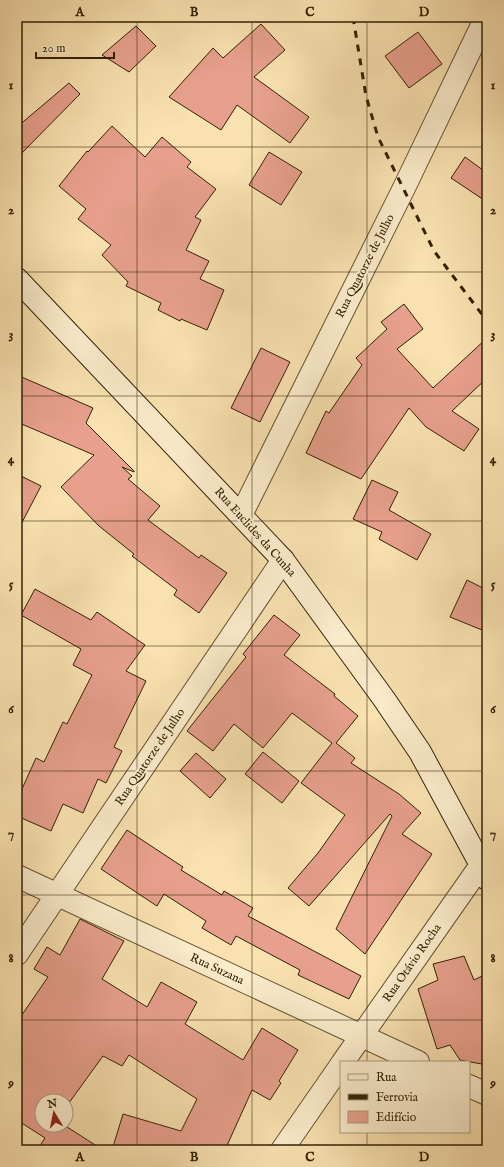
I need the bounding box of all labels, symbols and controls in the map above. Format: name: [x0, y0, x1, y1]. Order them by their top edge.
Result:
text: A: [75, 4, 86, 21]
text: B: [190, 4, 199, 21]
text: C: [305, 4, 315, 21]
text: D: [419, 4, 430, 21]
scale bar: [36, 34, 114, 60]
text: 20 m: [42, 41, 65, 56]
text: 1: [9, 77, 14, 94]
text: 1: [491, 77, 496, 94]
text: 2: [8, 202, 14, 219]
text: 2: [490, 202, 496, 219]
street label: Rua Quatorze de Julho: [332, 211, 399, 321]
text: 3: [9, 326, 14, 343]
text: 3: [491, 326, 496, 343]
text: 4: [8, 451, 15, 468]
text: 4: [490, 451, 497, 468]
street label: Rua Euclides da Cunha: [211, 484, 300, 580]
text: 5: [9, 576, 14, 593]
text: 5: [491, 576, 496, 593]
text: 6: [8, 701, 14, 718]
text: 6: [490, 701, 496, 718]
street label: Rua Quatorze de Julho: [112, 705, 189, 809]
text: 7: [8, 826, 14, 843]
text: 7: [490, 826, 496, 843]
street label: Rua Otávio Rocha: [379, 920, 445, 1005]
text: 8: [8, 950, 14, 967]
street label: Rua Suzana: [188, 950, 247, 988]
text: 8: [490, 950, 496, 967]
legend: [340, 1061, 470, 1133]
text: Rua: [376, 1070, 397, 1085]
text: 9: [7, 1075, 14, 1092]
text: 9: [489, 1075, 496, 1092]
text: Ferrovia: [376, 1090, 419, 1105]
north arrow: [34, 1093, 74, 1133]
text: N: [46, 1096, 59, 1112]
text: Edifício: [376, 1110, 417, 1125]
text: A: [75, 1149, 86, 1166]
text: B: [190, 1149, 199, 1166]
text: C: [305, 1149, 315, 1166]
text: D: [419, 1149, 430, 1166]

